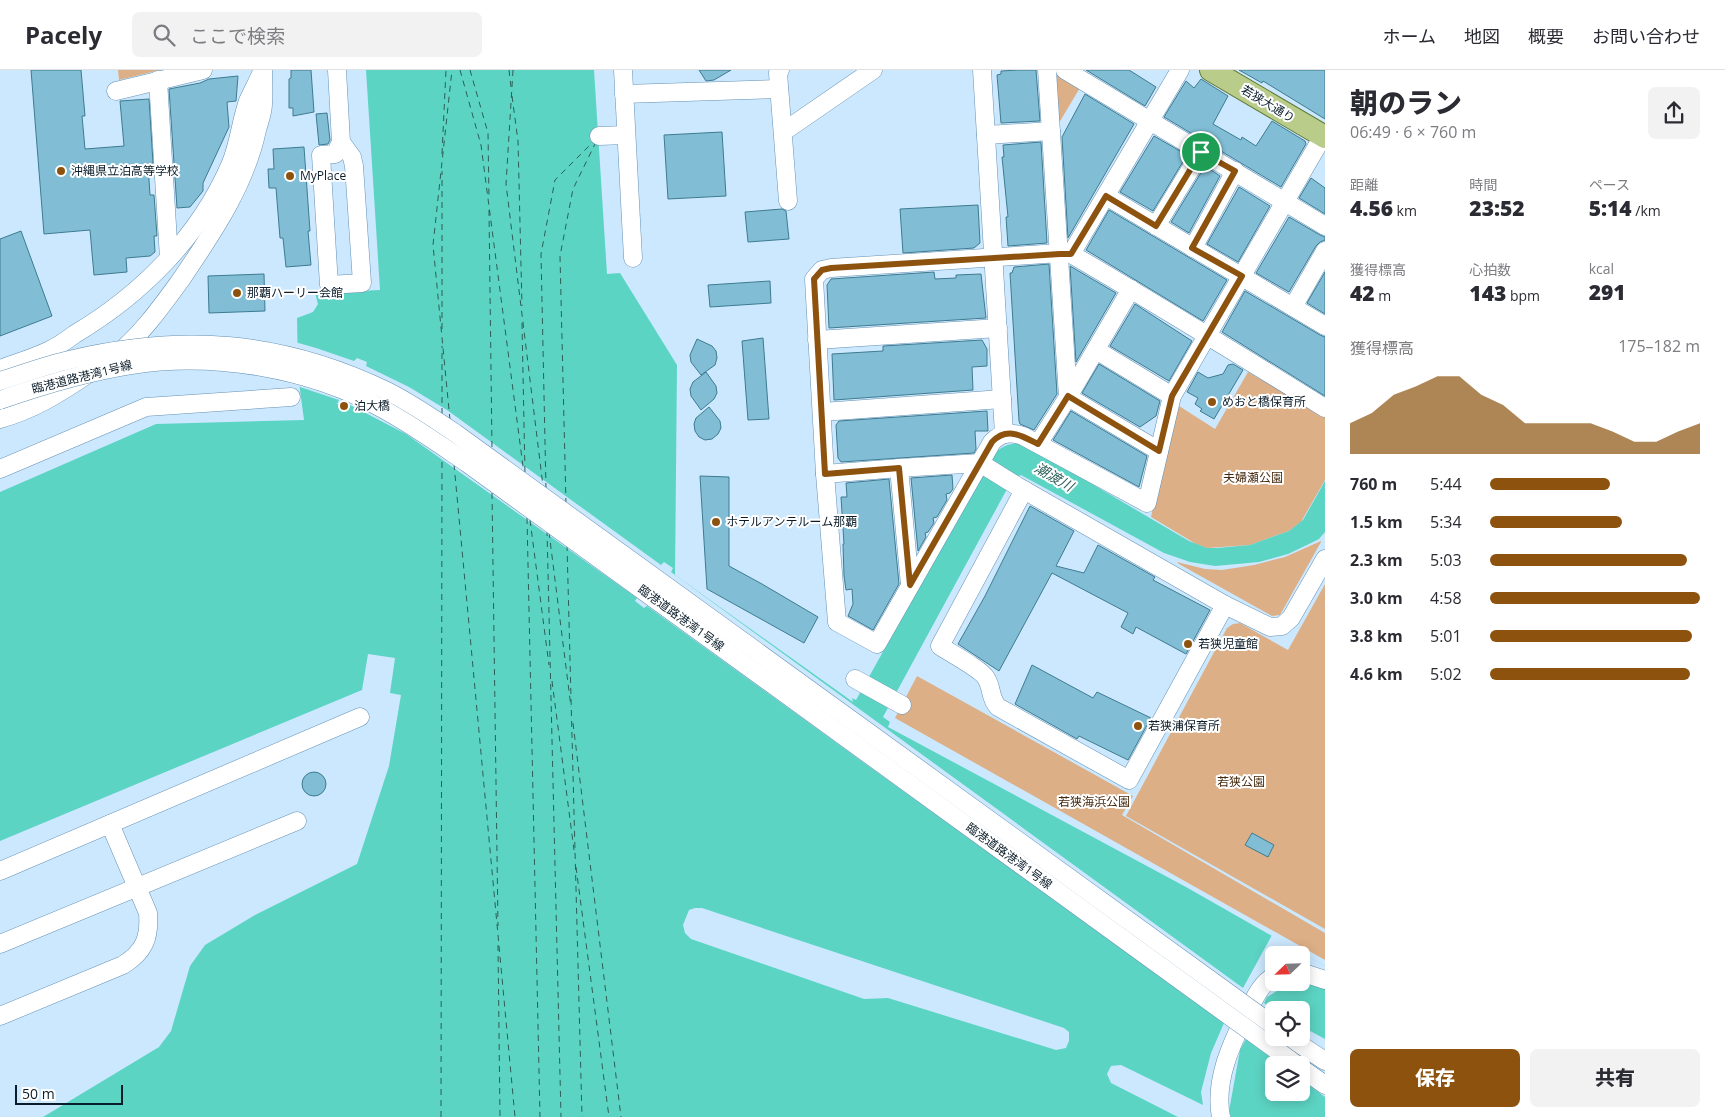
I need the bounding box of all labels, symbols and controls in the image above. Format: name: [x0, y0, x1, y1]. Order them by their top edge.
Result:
search box: [132, 12, 482, 57]
text: Pacely: [25, 18, 102, 51]
icon: search: [150, 21, 178, 49]
text: ここで検索: [190, 23, 285, 49]
text: ホーム: [1383, 24, 1436, 48]
text: 地図: [1464, 24, 1500, 48]
text: 概要: [1528, 24, 1564, 48]
text: お問い合わせ: [1592, 24, 1700, 48]
street label: 若狭大通り: [1238, 81, 1298, 126]
text: 朝のラン: [1350, 83, 1462, 121]
button: share: [1648, 87, 1700, 139]
text: 06:49 · 6 × 760 m: [1350, 121, 1476, 143]
pin: [1180, 131, 1222, 173]
icon: arrive: [1187, 138, 1215, 166]
place label: 沖縄県立泊高等学校: [71, 162, 179, 179]
marker: 沖縄県立泊高等学校: [55, 165, 67, 177]
place label: MyPlace: [300, 167, 346, 184]
marker: MyPlace: [284, 170, 296, 182]
text: 距離: [1350, 175, 1378, 194]
text: 時間: [1469, 175, 1497, 194]
text: ペース: [1589, 175, 1630, 194]
text: 4.56: [1350, 194, 1393, 222]
text: 23:52: [1469, 194, 1525, 222]
text: 5:14: [1589, 194, 1632, 222]
text: km: [1393, 201, 1417, 220]
text: /km: [1632, 201, 1661, 220]
text: kcal: [1589, 259, 1614, 278]
text: 獲得標高: [1350, 260, 1406, 279]
text: 心拍数: [1469, 260, 1511, 279]
text: 291: [1589, 278, 1626, 306]
text: 42: [1350, 279, 1375, 307]
text: 143: [1469, 279, 1506, 307]
place label: 那覇ハーリー会館: [247, 284, 343, 301]
text: m: [1375, 286, 1391, 305]
text: bpm: [1506, 286, 1540, 305]
marker: 那覇ハーリー会館: [231, 287, 243, 299]
text: 175–182 m: [1618, 335, 1700, 357]
text: 獲得標高: [1350, 337, 1414, 359]
street label: 臨港道路港湾1号線: [30, 356, 134, 397]
place label: めおと橋保育所: [1222, 393, 1306, 410]
marker: めおと橋保育所: [1206, 396, 1218, 408]
place label: 泊大橋: [354, 397, 390, 414]
marker: 泊大橋: [338, 400, 350, 412]
water label: 潮渡川: [1031, 458, 1079, 496]
park label: 夫婦瀬公園: [1223, 469, 1283, 486]
text: 760 m: [1350, 473, 1397, 495]
text: 5:44: [1430, 473, 1462, 495]
text: 1.5 km: [1350, 511, 1403, 533]
text: 5:34: [1430, 511, 1462, 533]
place label: ホテルアンテルーム那覇: [726, 513, 857, 530]
marker: ホテルアンテルーム那覇: [710, 516, 722, 528]
text: 2.3 km: [1350, 549, 1403, 571]
text: 5:03: [1430, 549, 1462, 571]
street label: 臨港道路港湾1号線: [635, 580, 728, 655]
text: 3.0 km: [1350, 587, 1403, 609]
text: 4:58: [1430, 587, 1462, 609]
text: 3.8 km: [1350, 625, 1403, 647]
text: 5:01: [1430, 625, 1462, 647]
place label: 若狭児童館: [1198, 635, 1258, 652]
marker: 若狭児童館: [1182, 638, 1194, 650]
text: 4.6 km: [1350, 663, 1403, 685]
text: 5:02: [1430, 663, 1462, 685]
place label: 若狭浦保育所: [1148, 717, 1220, 734]
marker: 若狭浦保育所: [1132, 720, 1144, 732]
park label: 若狭公園: [1217, 773, 1265, 790]
park label: 若狭海浜公園: [1058, 793, 1130, 810]
street label: 臨港道路港湾1号線: [963, 818, 1056, 893]
north arrow: [1265, 946, 1310, 991]
map controls: [1265, 946, 1310, 1101]
button: locate: [1265, 1001, 1310, 1046]
button: 保存: [1350, 1049, 1520, 1107]
button: 共有: [1530, 1049, 1700, 1107]
button: layers: [1265, 1056, 1310, 1101]
scale bar: [15, 1082, 122, 1105]
text: 50 m: [22, 1084, 55, 1103]

